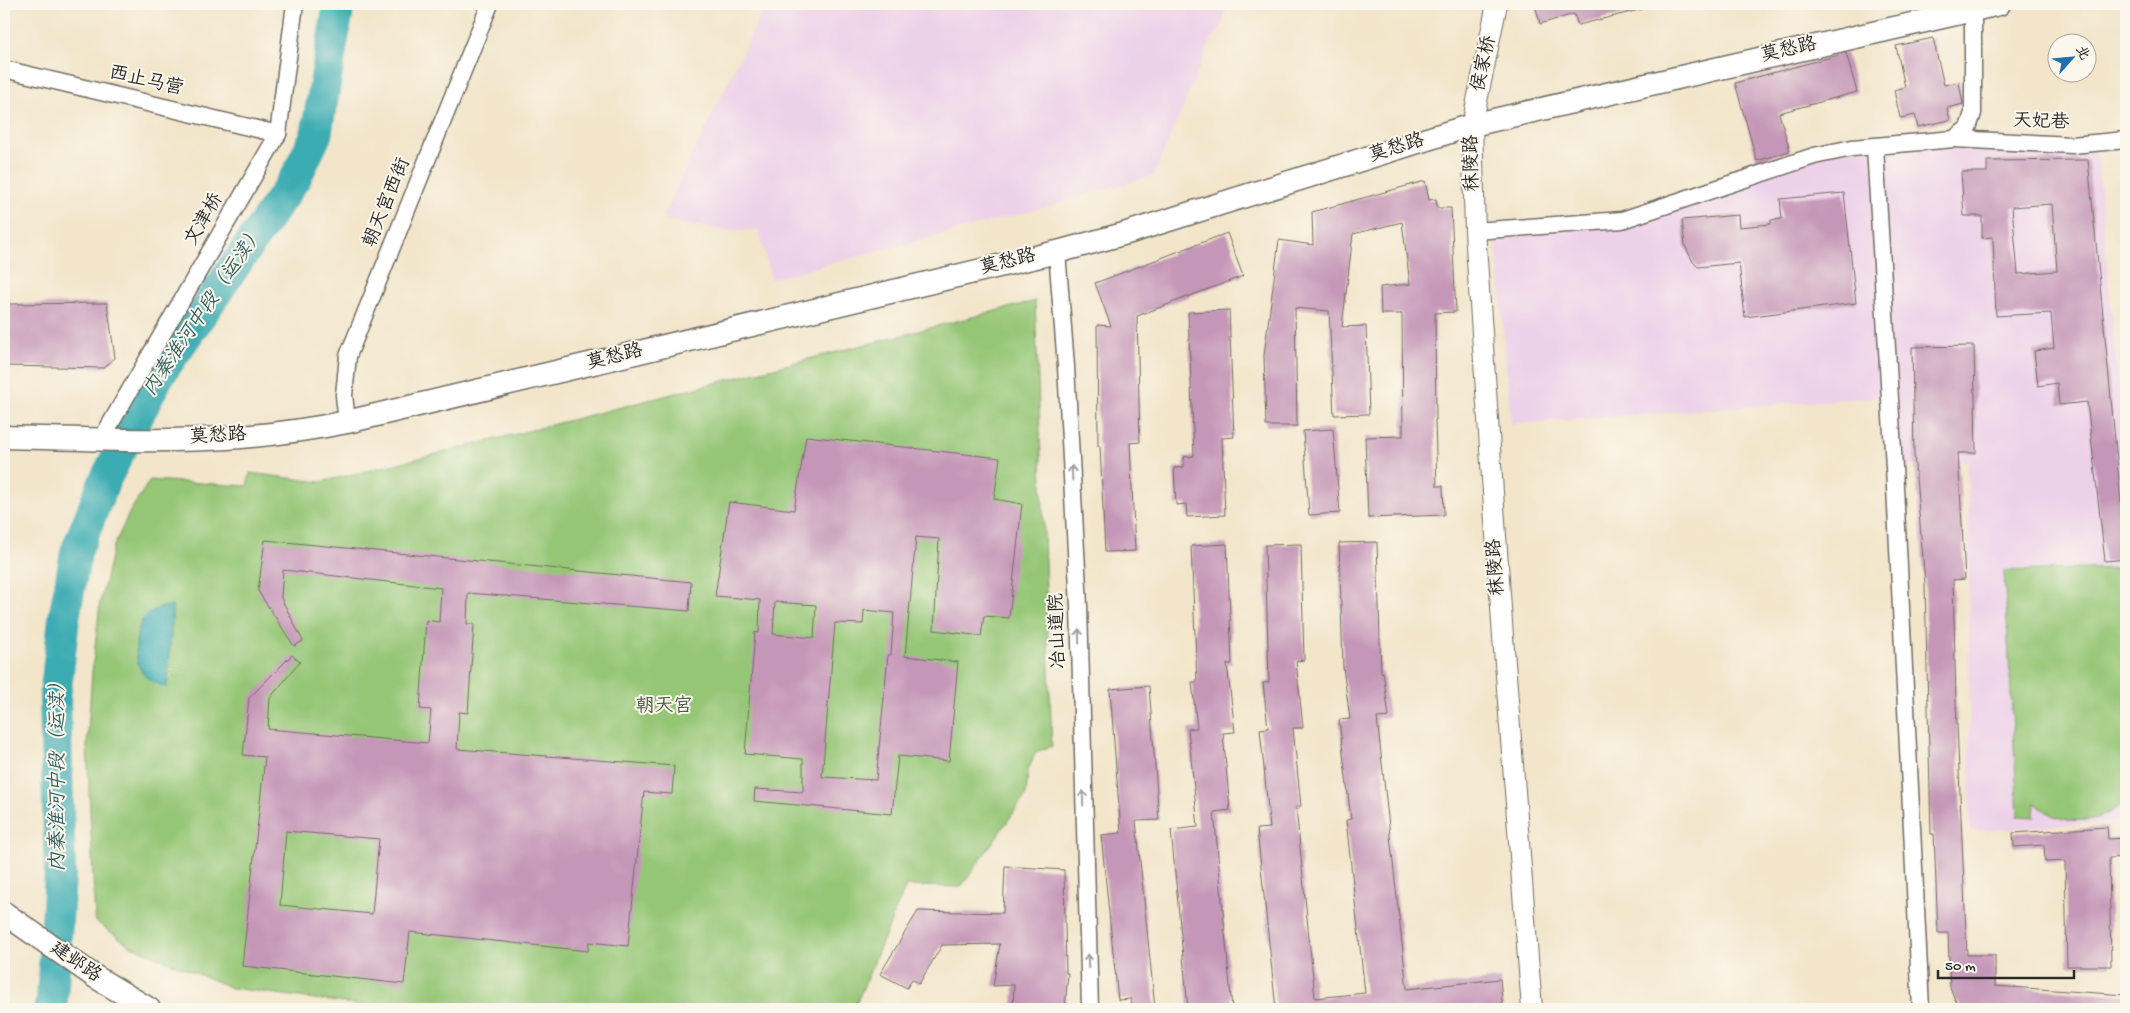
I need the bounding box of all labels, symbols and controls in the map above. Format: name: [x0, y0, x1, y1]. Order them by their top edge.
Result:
street label: 莫愁路: [1758, 32, 1819, 69]
north arrow: [2048, 32, 2098, 82]
street label: 侯家桥: [1467, 34, 1502, 94]
text: 北: [2071, 43, 2092, 63]
street label: 西止马营: [106, 61, 186, 102]
street label: 天妃巷: [2012, 110, 2070, 135]
street label: 莫愁路: [1366, 129, 1428, 168]
street label: 秣陵路: [1460, 134, 1485, 192]
street label: 朝天宫西街: [359, 154, 416, 251]
street label: 文津桥: [180, 189, 229, 250]
water label: 内秦淮河中段（运渎）: [138, 222, 270, 401]
street label: 莫愁路: [977, 244, 1038, 281]
street label: 莫愁路: [584, 339, 645, 376]
street label: 莫愁路: [189, 423, 247, 450]
one-way arrow: [1067, 466, 1077, 482]
street label: 秣陵路: [1483, 538, 1510, 596]
street label: 冶山道院: [1045, 593, 1072, 669]
one-way arrow: [1075, 628, 1084, 644]
water label: 内秦淮河中段（运渎）: [46, 672, 71, 872]
park label: 朝天宫: [635, 695, 693, 719]
one-way arrow: [1078, 790, 1088, 806]
street label: 建邺路: [45, 937, 106, 988]
scale bar: [1938, 948, 2074, 980]
one-way arrow: [1084, 953, 1093, 969]
text: 50 m: [1945, 958, 1976, 976]

